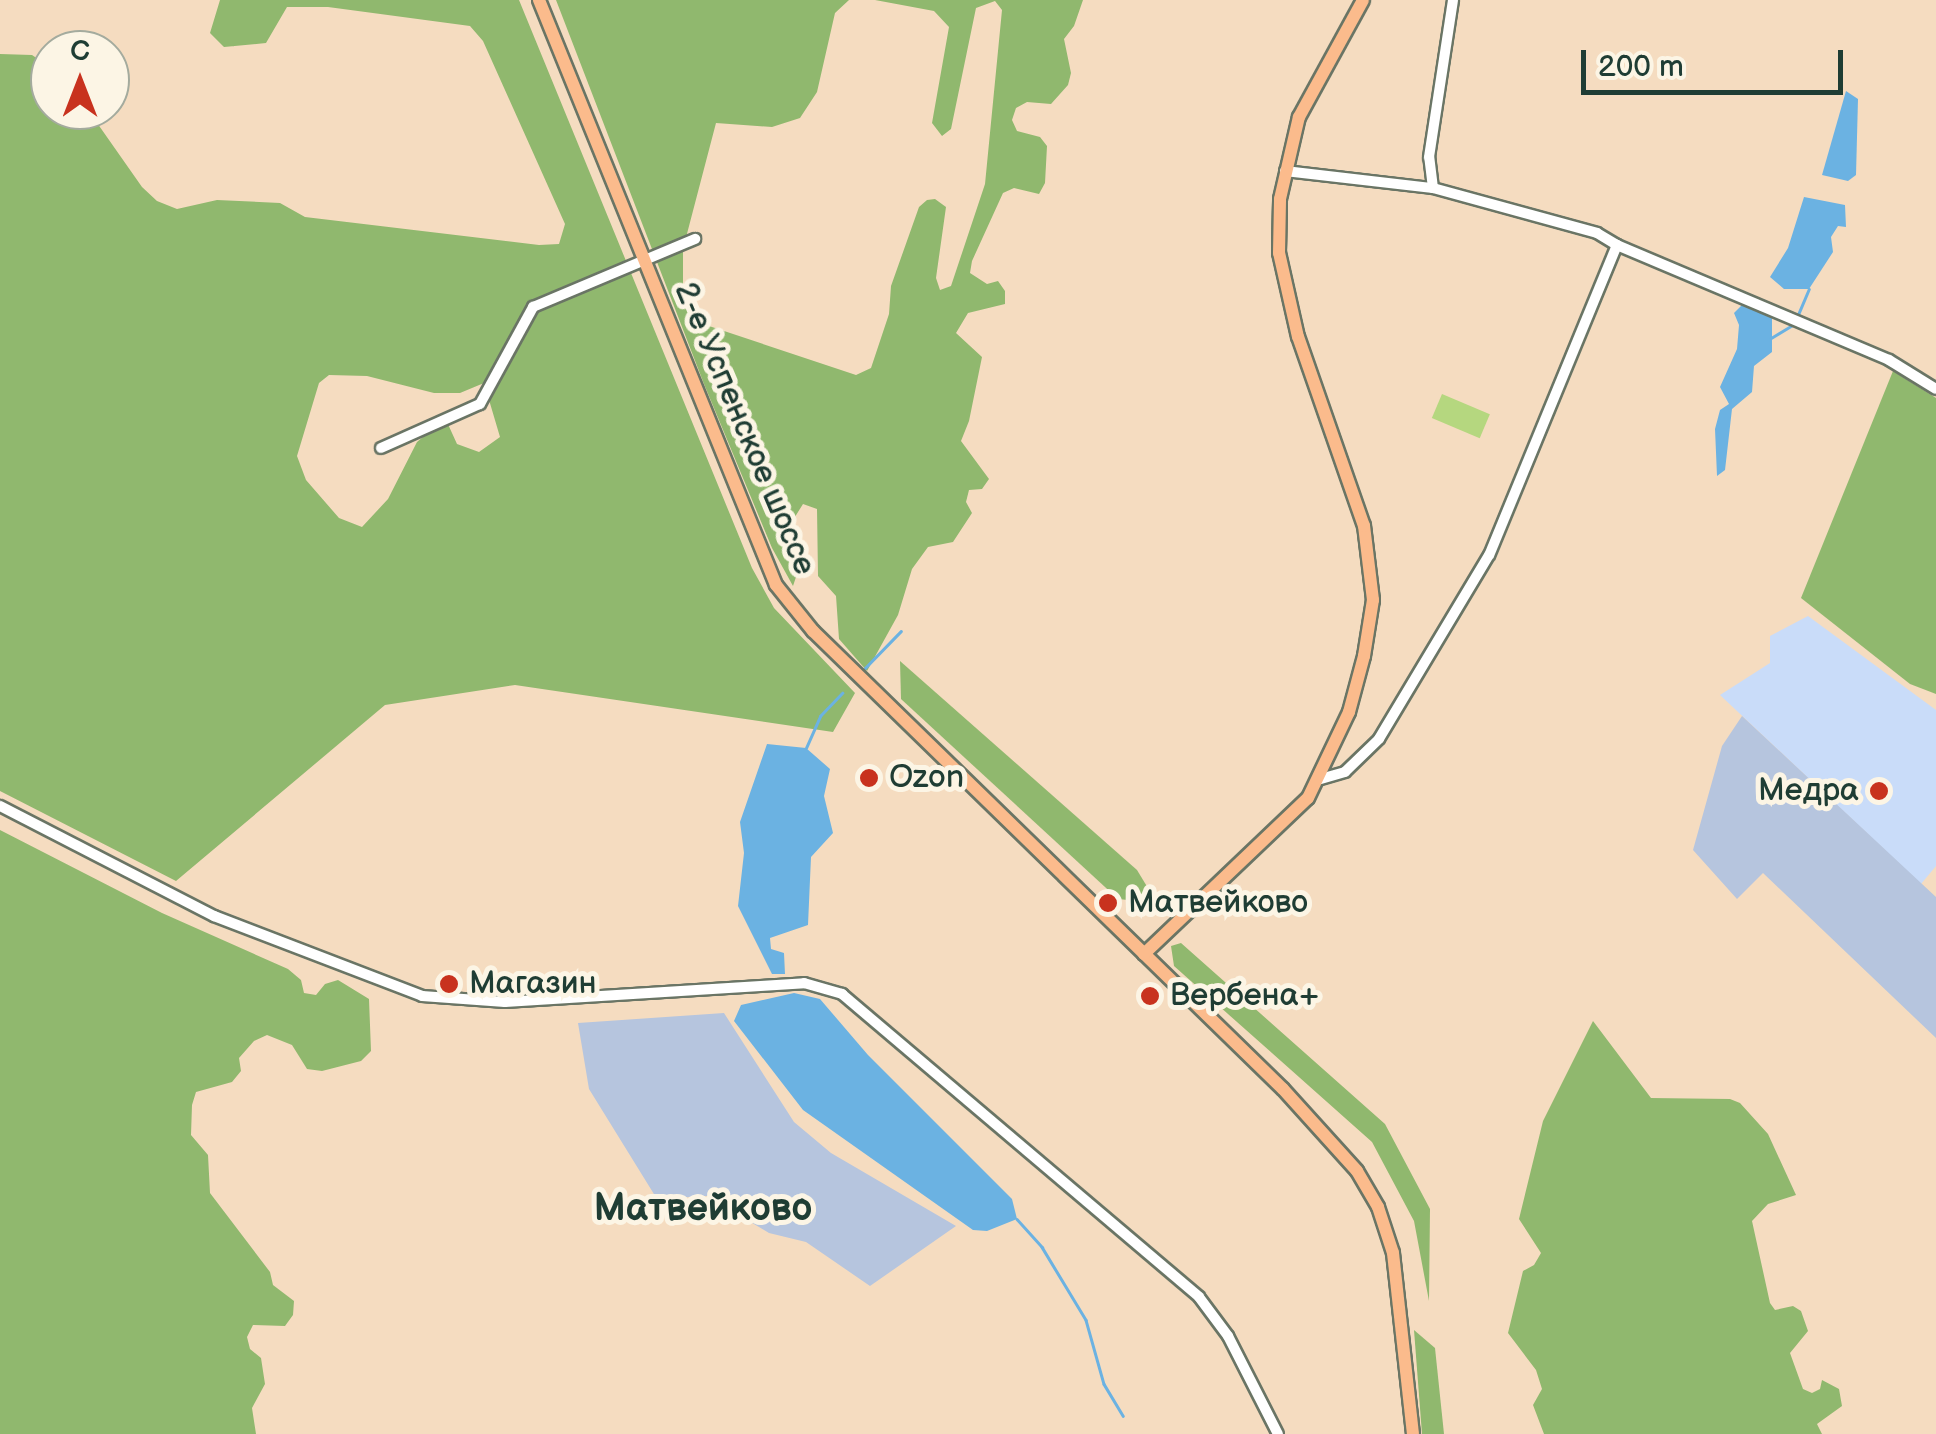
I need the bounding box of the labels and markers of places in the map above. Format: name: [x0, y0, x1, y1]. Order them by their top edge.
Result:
place label: Ozon: [889, 759, 964, 797]
marker: Ozon: [858, 767, 880, 789]
place label: Медра: [1758, 772, 1859, 810]
marker: Медра: [1868, 780, 1890, 802]
place label: Матвейково: [1128, 884, 1308, 922]
marker: Матвейково: [1097, 892, 1119, 914]
place label: Магазин: [469, 965, 597, 1003]
marker: Магазин: [438, 973, 460, 995]
place label: Вербена+: [1170, 977, 1320, 1015]
marker: Вербена+: [1139, 985, 1161, 1007]

